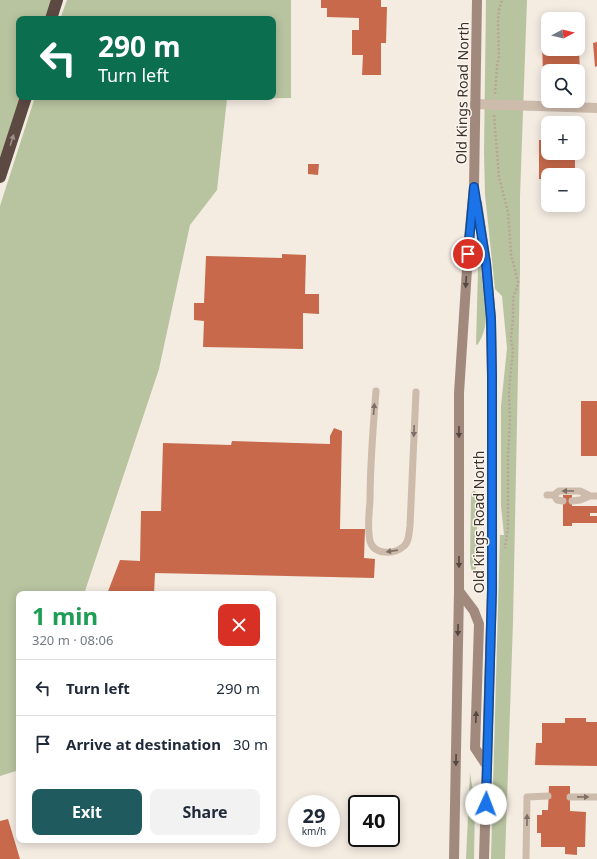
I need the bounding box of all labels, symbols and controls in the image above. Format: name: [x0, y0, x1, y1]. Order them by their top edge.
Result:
north arrow: [541, 12, 585, 56]
map controls: [541, 12, 585, 212]
street label: Old Kings Road North: [451, 22, 473, 164]
text: 290 m: [98, 27, 181, 65]
icon: left: [32, 32, 84, 84]
text: Turn left: [98, 63, 169, 87]
button: search: [541, 64, 585, 108]
button: +: [541, 116, 585, 160]
one-way arrow: [9, 133, 15, 145]
button: −: [541, 168, 585, 212]
pin: [451, 237, 485, 271]
icon: arrive: [457, 243, 479, 265]
one-way arrow: [463, 276, 470, 288]
one-way arrow: [371, 403, 378, 415]
one-way arrow: [411, 425, 417, 438]
one-way arrow: [456, 426, 462, 439]
street label: Old Kings Road North: [469, 451, 488, 593]
one-way arrow: [561, 488, 574, 494]
one-way arrow: [385, 548, 398, 554]
one-way arrow: [456, 556, 462, 569]
text: 1 min: [32, 599, 98, 632]
button: close: [218, 604, 260, 646]
one-way arrow: [455, 624, 461, 637]
text: 320 m · 08:06: [32, 631, 113, 649]
icon: left: [32, 677, 54, 699]
text: Turn left: [66, 678, 130, 698]
text: 290 m: [216, 678, 260, 698]
one-way arrow: [473, 710, 479, 723]
icon: arrive: [32, 733, 54, 755]
text: Arrive at destination: [66, 734, 221, 754]
text: 30 m: [233, 734, 268, 754]
one-way arrow: [453, 754, 459, 767]
position arrow: [465, 783, 507, 825]
button: Exit: [32, 789, 142, 835]
button: Share: [150, 789, 260, 835]
one-way arrow: [577, 794, 590, 800]
speed limit sign: 40: [348, 795, 400, 847]
text: 29: [303, 802, 325, 829]
one-way arrow: [524, 813, 530, 826]
text: km/h: [302, 824, 326, 838]

